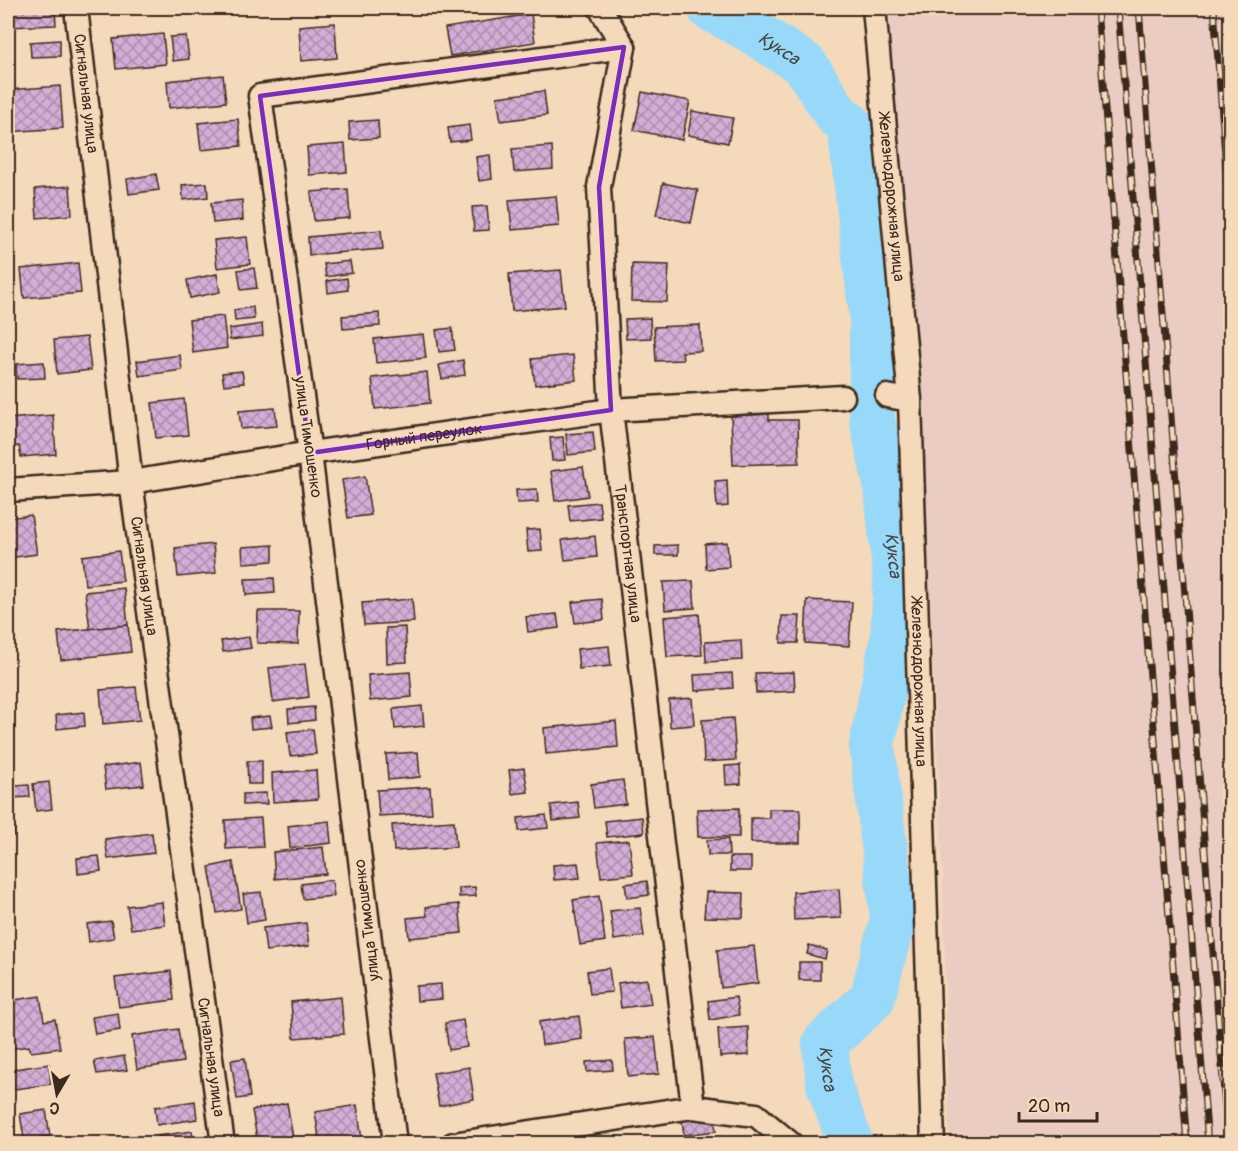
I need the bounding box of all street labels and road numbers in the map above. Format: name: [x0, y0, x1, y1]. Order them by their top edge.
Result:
street label: Сигнальная улица: [69, 33, 103, 154]
street label: Железнодорожная улица: [873, 109, 909, 282]
street label: улица Тимошенко: [289, 374, 326, 499]
street label: Горный переулок: [365, 419, 484, 455]
street label: Транспортная улица: [610, 484, 646, 624]
street label: Сигнальная улица: [126, 515, 162, 637]
street label: Железнодорожная улица: [906, 594, 931, 767]
street label: улица Тимошенко: [350, 858, 385, 983]
street label: Сигнальная улица: [193, 996, 229, 1118]

